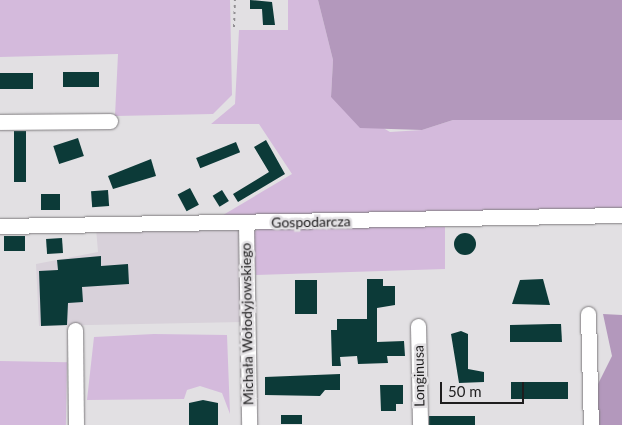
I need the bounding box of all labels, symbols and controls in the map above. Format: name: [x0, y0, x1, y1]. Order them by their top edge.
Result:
street label: Gospodarcza: [271, 213, 351, 231]
street label: Michała Wołodyjowskiego: [237, 243, 257, 405]
street label: Longinusa: [410, 345, 428, 407]
scale bar: [442, 372, 526, 404]
text: 50 m: [448, 382, 482, 400]

